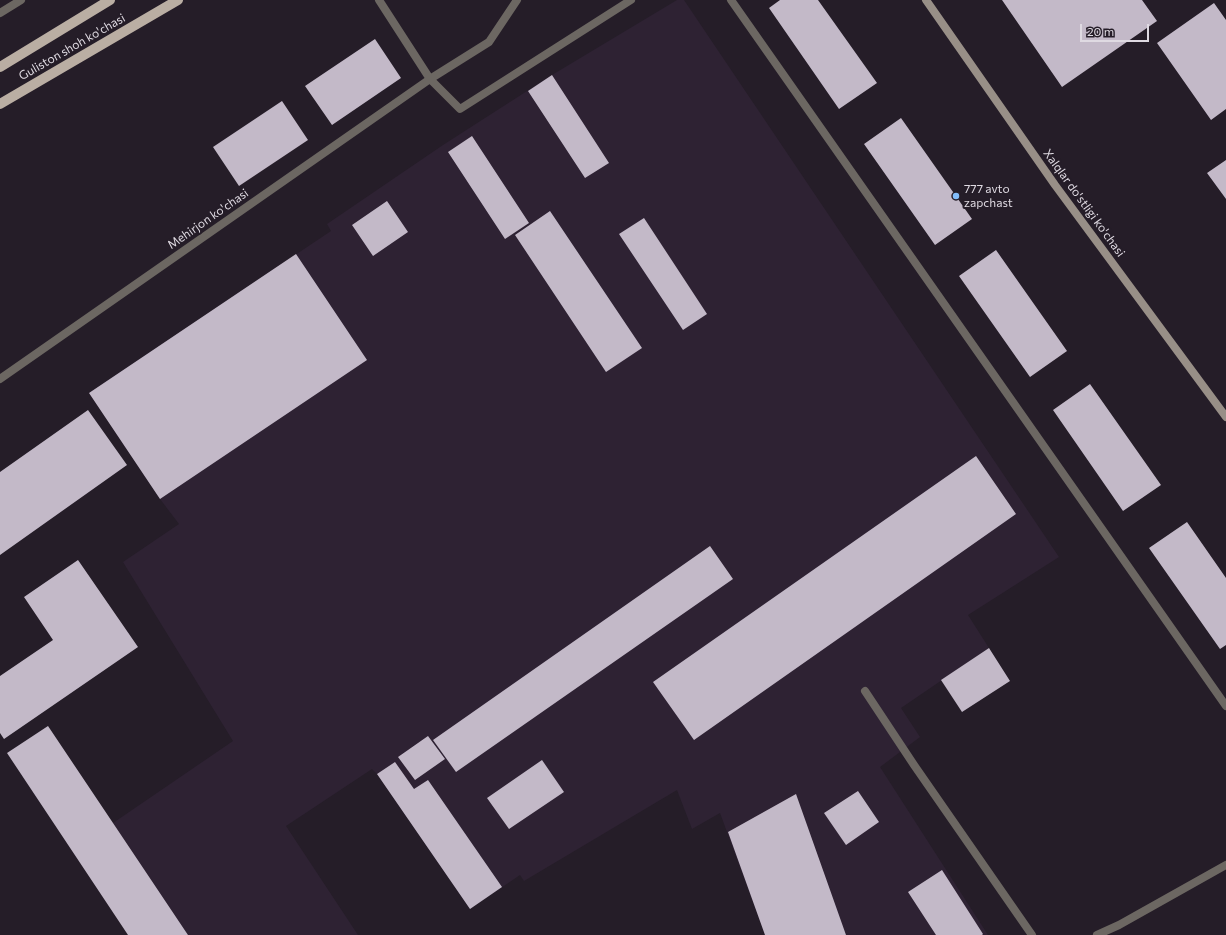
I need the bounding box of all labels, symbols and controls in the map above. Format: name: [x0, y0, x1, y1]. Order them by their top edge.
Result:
street label: Guliston shoh ko'chasi: [16, 11, 128, 83]
scale bar: [1082, 16, 1151, 42]
text: 20 m: [1087, 24, 1114, 38]
street label: Xalqlar do'stligi ko'chasi: [1040, 146, 1128, 260]
place label: 777 avto zapchast: [964, 182, 1013, 210]
street label: Mehirjon ko'chasi: [165, 186, 251, 252]
marker: 777 avto zapchast: [951, 191, 961, 201]

